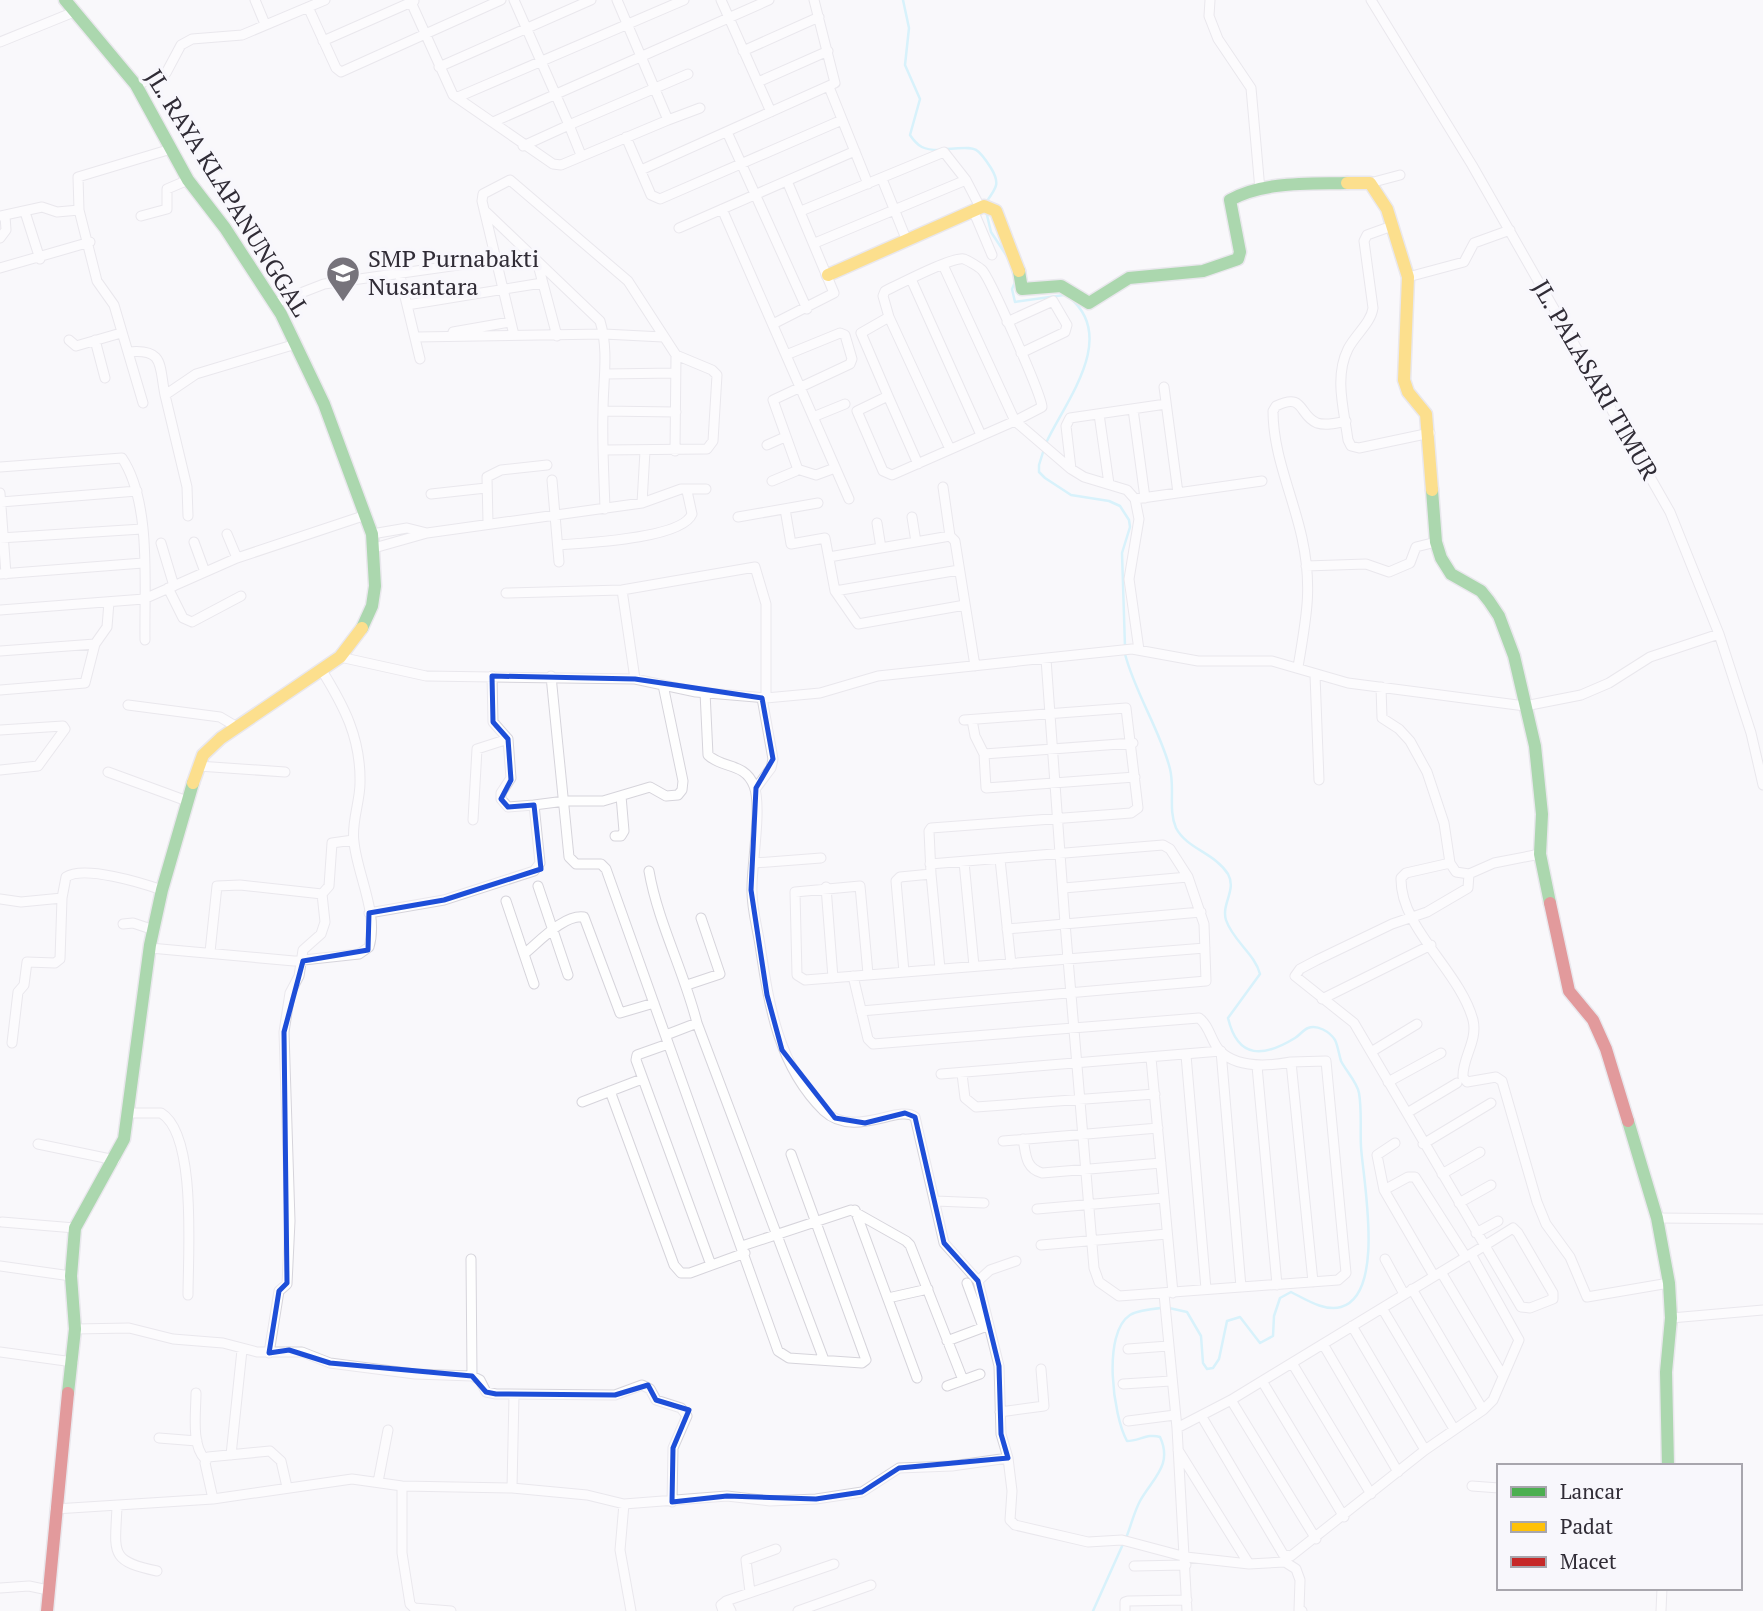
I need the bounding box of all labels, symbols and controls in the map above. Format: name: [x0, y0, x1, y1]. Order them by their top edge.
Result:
street label: JL. RAYA KLAPANUNGGAL: [139, 63, 317, 322]
place label: SMP Purnabakti Nusantara: [368, 242, 539, 302]
school or university icon: SMP Purnabakti Nusantara: [324, 254, 362, 303]
street label: JL. PALASARI TIMUR: [1526, 274, 1667, 486]
legend: [1497, 1464, 1742, 1590]
text: Lancar: [1560, 1477, 1623, 1505]
text: Padat: [1560, 1512, 1613, 1540]
text: Macet: [1560, 1547, 1617, 1575]

